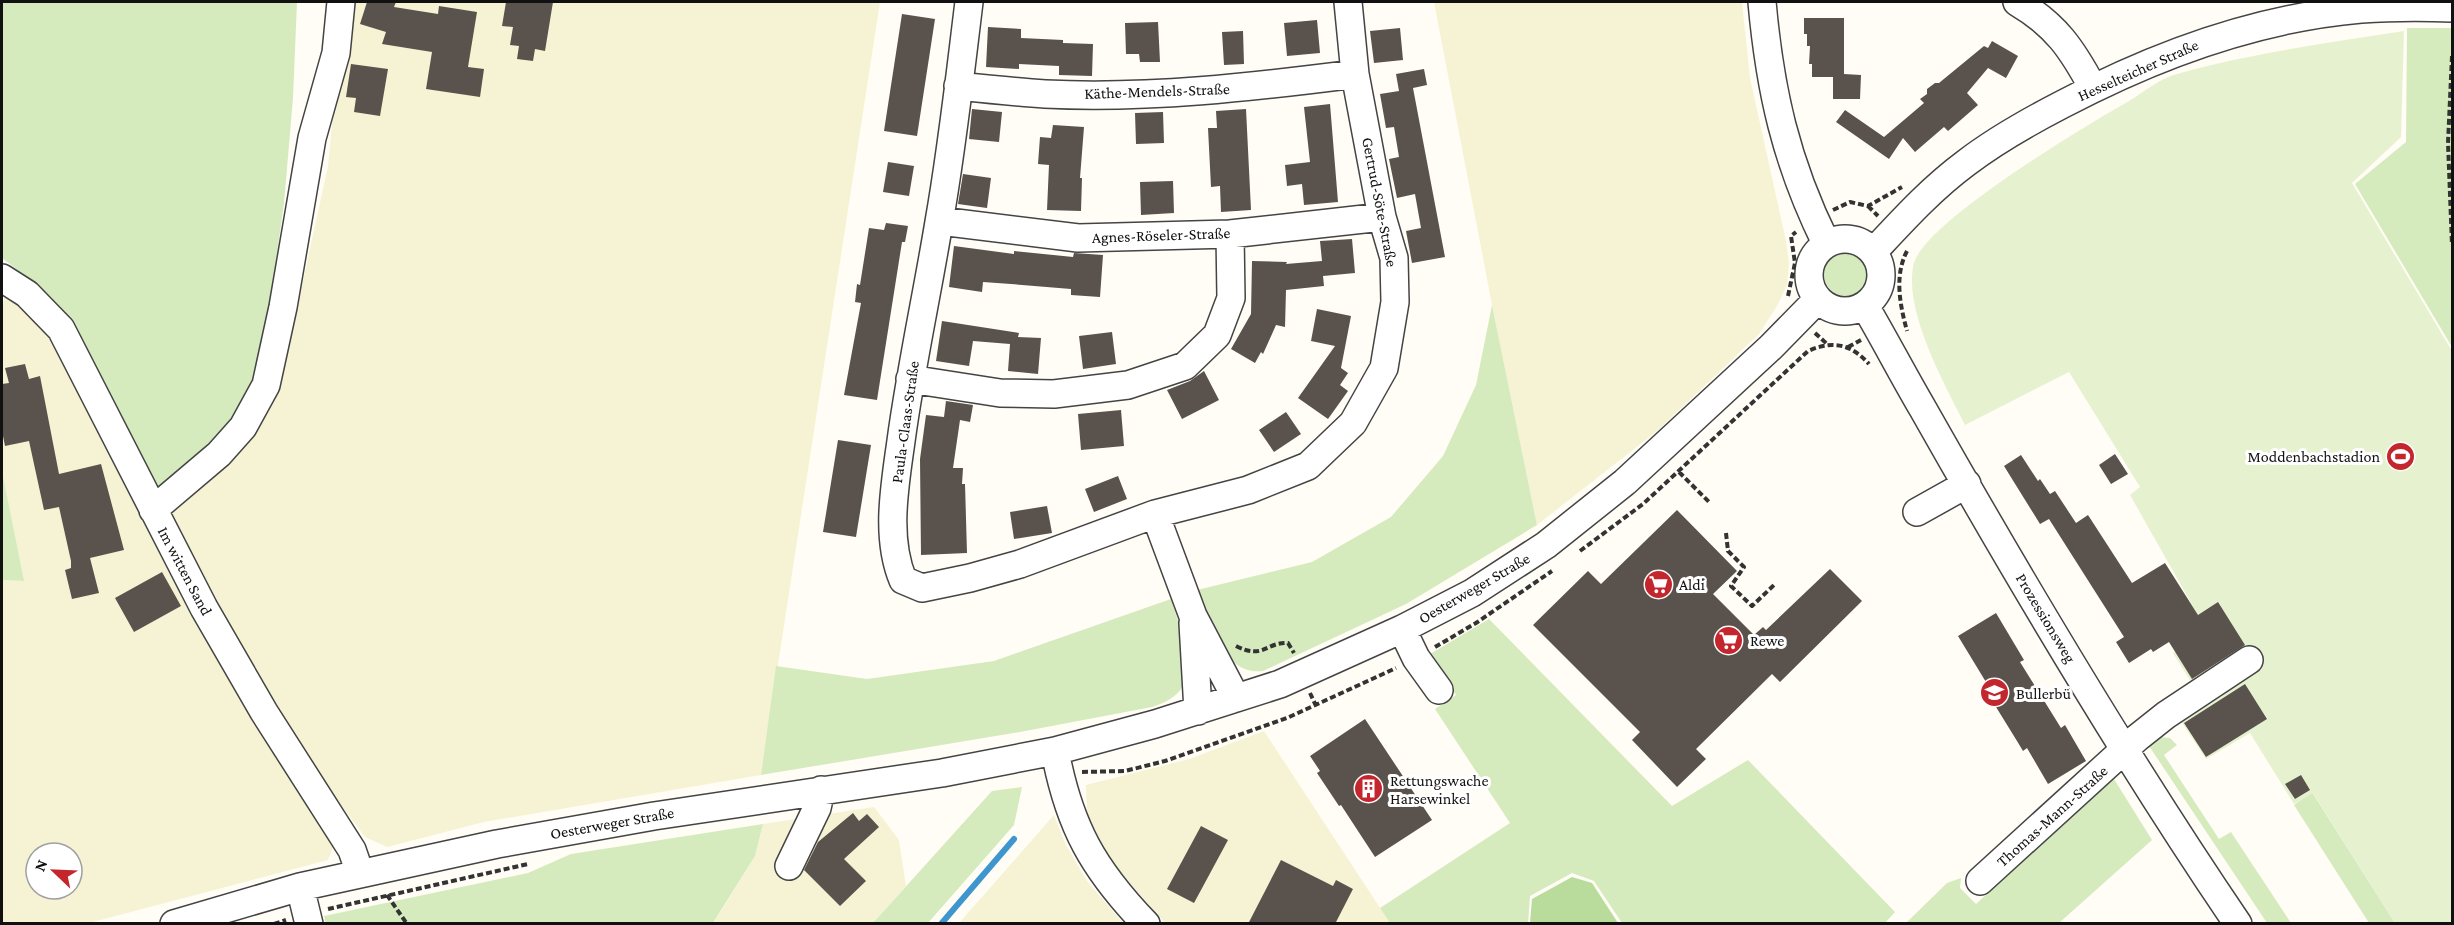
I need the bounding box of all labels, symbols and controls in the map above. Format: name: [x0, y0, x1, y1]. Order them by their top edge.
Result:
street label: Hesselteicher Straße: [2075, 36, 2201, 104]
street label: Käthe-Mendels-Straße: [1084, 80, 1230, 102]
street label: Gertrud-Söte-Straße: [1359, 136, 1401, 268]
street label: Agnes-Röseler-Straße: [1091, 224, 1231, 247]
street label: Paula-Claas-Straße: [888, 360, 922, 484]
sports icon: Moddenbachstadion: [2385, 440, 2417, 472]
place label: Moddenbachstadion: [2247, 448, 2380, 465]
street label: Im witten Sand: [155, 524, 216, 619]
street label: Oesterweger Straße: [1415, 549, 1533, 628]
supermarket icon: Aldi: [1642, 568, 1674, 600]
street label: Prozessionsweg: [2012, 570, 2079, 666]
place label: Aldi: [1679, 576, 1705, 593]
supermarket icon: Rewe: [1713, 624, 1745, 656]
place label: Rewe: [1750, 632, 1784, 649]
school or university icon: Bullerbü: [1979, 677, 2011, 709]
place label: Bullerbü: [2016, 685, 2072, 702]
street label: Thomas-Mann-Straße: [1993, 762, 2111, 870]
place label: Rettungswache Harsewinkel: [1390, 772, 1488, 807]
building icon: Rettungswache Harsewinkel: [1353, 773, 1385, 805]
street label: Oesterweger Straße: [549, 804, 675, 843]
north arrow: [24, 841, 84, 901]
text: N: [31, 857, 51, 874]

